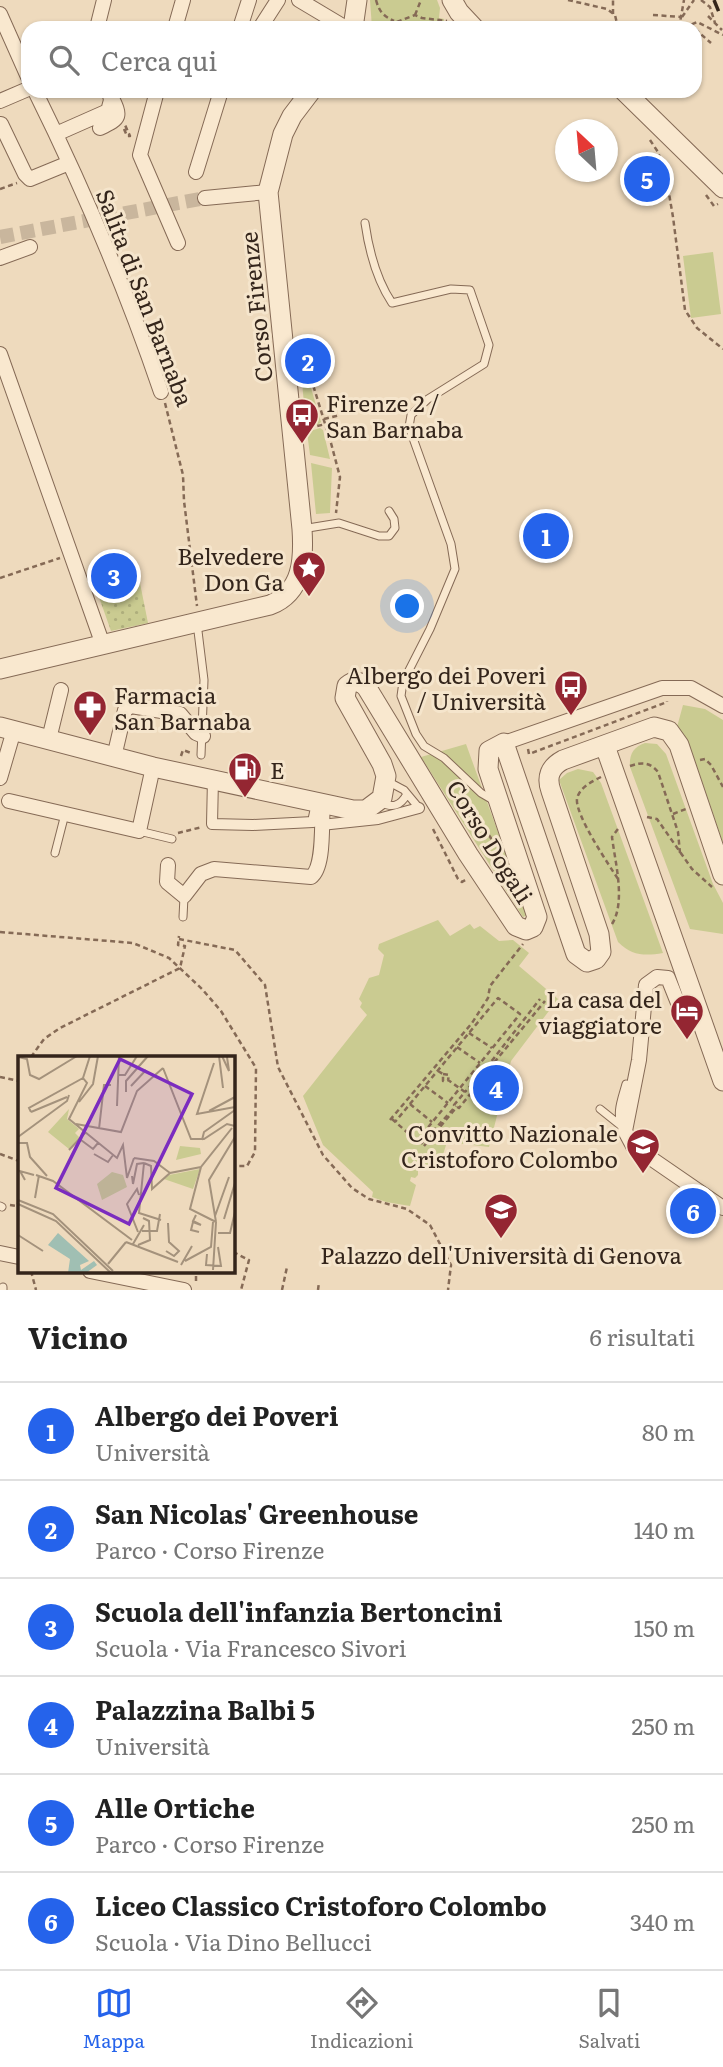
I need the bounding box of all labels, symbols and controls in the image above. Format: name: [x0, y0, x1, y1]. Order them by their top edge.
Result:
search box: [21, 21, 702, 98]
text: Cerca qui: [101, 40, 217, 79]
icon: search: [45, 41, 83, 79]
north arrow: [555, 119, 618, 182]
pin: 5: [624, 153, 670, 205]
street label: Salita di San Barnaba: [89, 184, 203, 411]
street label: Corso Firenze: [230, 230, 280, 384]
pin: 2: [285, 335, 331, 387]
place label: Firenze 2 / San Barnaba: [326, 385, 464, 445]
bus stop icon: Firenze 2 / San Barnaba: [283, 396, 321, 445]
pin: 1: [523, 510, 569, 562]
place label: Belvedere Don Ga: [177, 538, 285, 598]
place icon: Belvedere Don Ga: [290, 549, 328, 598]
pin: 3: [91, 550, 137, 602]
your location: [390, 589, 424, 623]
place label: Albergo dei Poveri / Università: [346, 657, 547, 717]
bus stop icon: Albergo dei Poveri / Università: [552, 668, 590, 717]
place label: Farmacia San Barnaba: [114, 677, 252, 737]
pharmacy icon: Farmacia San Barnaba: [71, 688, 109, 737]
fuel station icon: E: [226, 750, 264, 799]
place label: E: [270, 752, 285, 786]
street label: Corso Dogali: [439, 773, 543, 910]
place label: La casa del viaggiatore: [538, 981, 662, 1041]
hotel icon: La casa del viaggiatore: [668, 992, 706, 1041]
inset map: [18, 1056, 234, 1272]
pin: 4: [473, 1062, 519, 1114]
place label: Convitto Nazionale Cristoforo Colombo: [401, 1115, 618, 1175]
school or university icon: Convitto Nazionale Cristoforo Colombo: [624, 1126, 662, 1175]
pin: 6: [670, 1185, 716, 1237]
school or university icon: Palazzo dell'Università di Genova: [482, 1191, 520, 1240]
place label: Palazzo dell'Università di Genova: [320, 1237, 682, 1271]
text: Vicino: [28, 1314, 128, 1358]
text: 6 risultati: [589, 1319, 695, 1353]
text: Albergo dei Poveri: [95, 1395, 338, 1434]
text: 1: [46, 1414, 56, 1448]
text: 80 m: [642, 1414, 695, 1448]
text: Università: [95, 1434, 210, 1468]
text: San Nicolas' Greenhouse: [95, 1493, 419, 1532]
text: 2: [45, 1512, 57, 1546]
text: 140 m: [634, 1512, 695, 1546]
text: Parco · Corso Firenze: [95, 1532, 324, 1566]
text: Scuola dell'infanzia Bertoncini: [95, 1591, 503, 1630]
text: 3: [45, 1610, 57, 1644]
text: 150 m: [634, 1610, 695, 1644]
text: Scuola · Via Francesco Sivori: [95, 1630, 406, 1664]
text: Palazzina Balbi 5: [95, 1689, 315, 1728]
text: 4: [44, 1708, 58, 1742]
text: 250 m: [631, 1708, 695, 1742]
text: Università: [95, 1728, 210, 1762]
text: Alle Ortiche: [95, 1787, 255, 1826]
text: 5: [45, 1806, 57, 1840]
text: 250 m: [631, 1806, 695, 1840]
text: Parco · Corso Firenze: [95, 1826, 324, 1860]
text: Liceo Classico Cristoforo Colombo: [95, 1885, 547, 1924]
text: 6: [44, 1904, 58, 1938]
text: 340 m: [630, 1904, 695, 1938]
text: Scuola · Via Dino Bellucci: [95, 1924, 372, 1958]
tab: Mappa: [83, 1984, 145, 2054]
tab: Indicazioni: [310, 1984, 413, 2054]
tab: Salvati: [579, 1984, 640, 2054]

